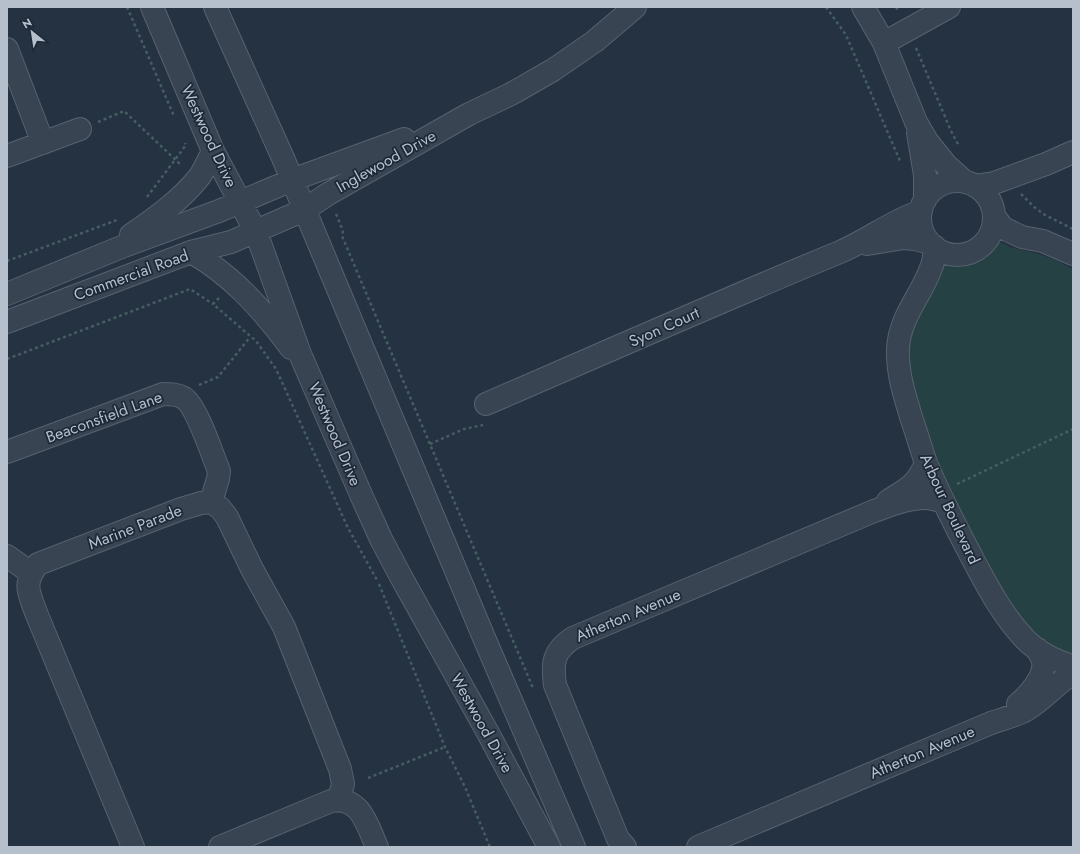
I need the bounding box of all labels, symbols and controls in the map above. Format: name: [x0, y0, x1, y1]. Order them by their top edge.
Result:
north arrow: [12, 12, 52, 52]
text: N: [19, 14, 35, 32]
street label: Westwood Drive: [175, 81, 243, 191]
street label: Inglewood Drive: [332, 124, 440, 198]
street label: Commercial Road: [70, 244, 192, 306]
street label: Syon Court: [625, 301, 703, 353]
street label: Westwood Drive: [303, 379, 367, 489]
street label: Beaconsfield Lane: [43, 385, 165, 449]
street label: Arbour Boulevard: [914, 450, 986, 568]
street label: Marine Parade: [85, 499, 185, 555]
street label: Atherton Avenue: [572, 583, 684, 647]
street label: Westwood Drive: [445, 669, 519, 777]
street label: Atherton Avenue: [866, 720, 978, 784]

